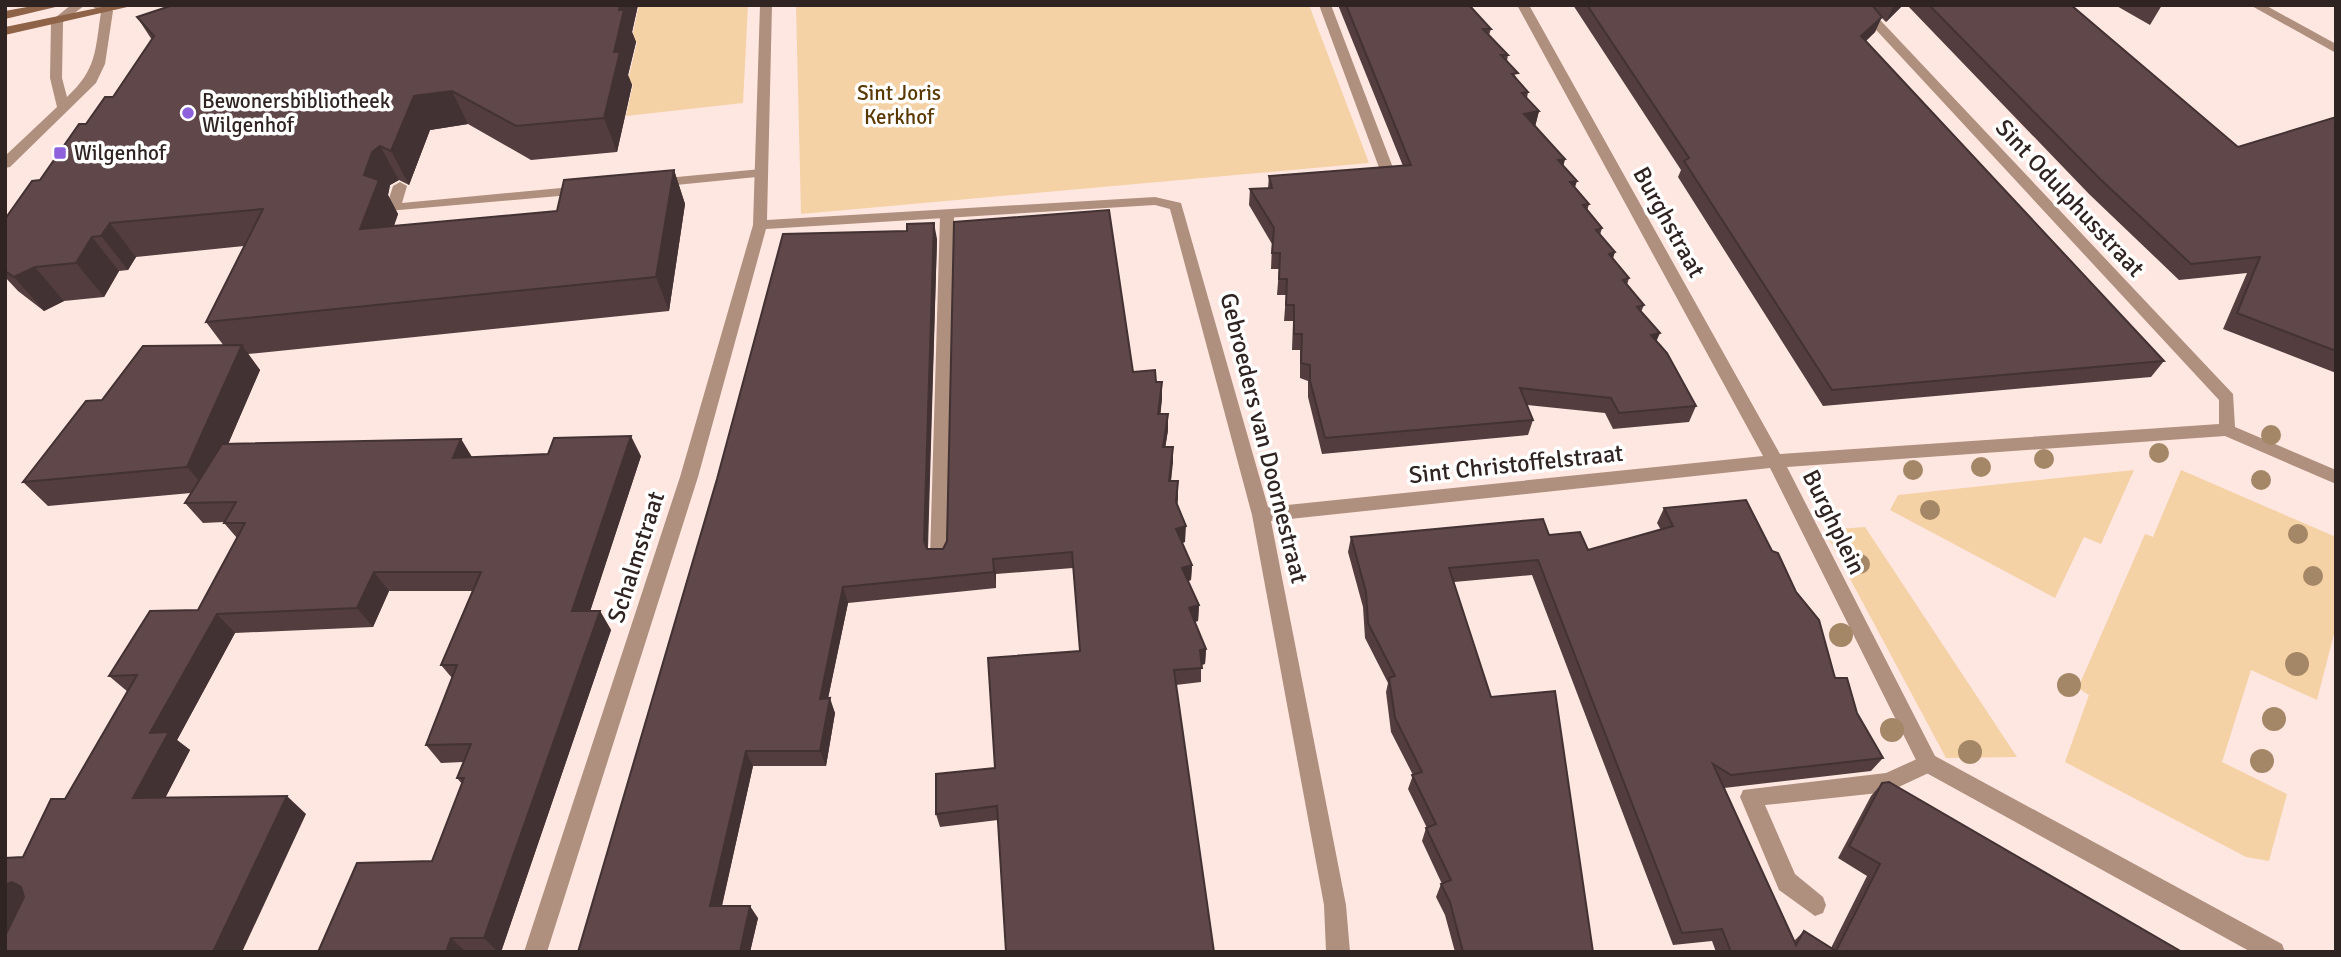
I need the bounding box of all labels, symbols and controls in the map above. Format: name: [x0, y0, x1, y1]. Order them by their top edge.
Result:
park label: Sint Joris Kerkhof: [857, 80, 941, 130]
place label: Bewonersbibliotheek Wilgenhof: [202, 88, 391, 138]
marker: Bewonersbibliotheek Wilgenhof: [180, 105, 196, 121]
street label: Sint Odulphusstraat: [1989, 113, 2151, 283]
place label: Wilgenhof: [74, 140, 167, 166]
marker: Wilgenhof: [52, 145, 68, 161]
street label: Burghstraat: [1626, 161, 1712, 283]
street label: Gebroeders van Doornestraat: [1213, 290, 1315, 586]
street label: Sint Christoffelstraat: [1407, 438, 1625, 490]
street label: Burghplein: [1796, 465, 1872, 579]
street label: Schalmstraat: [601, 488, 671, 626]

